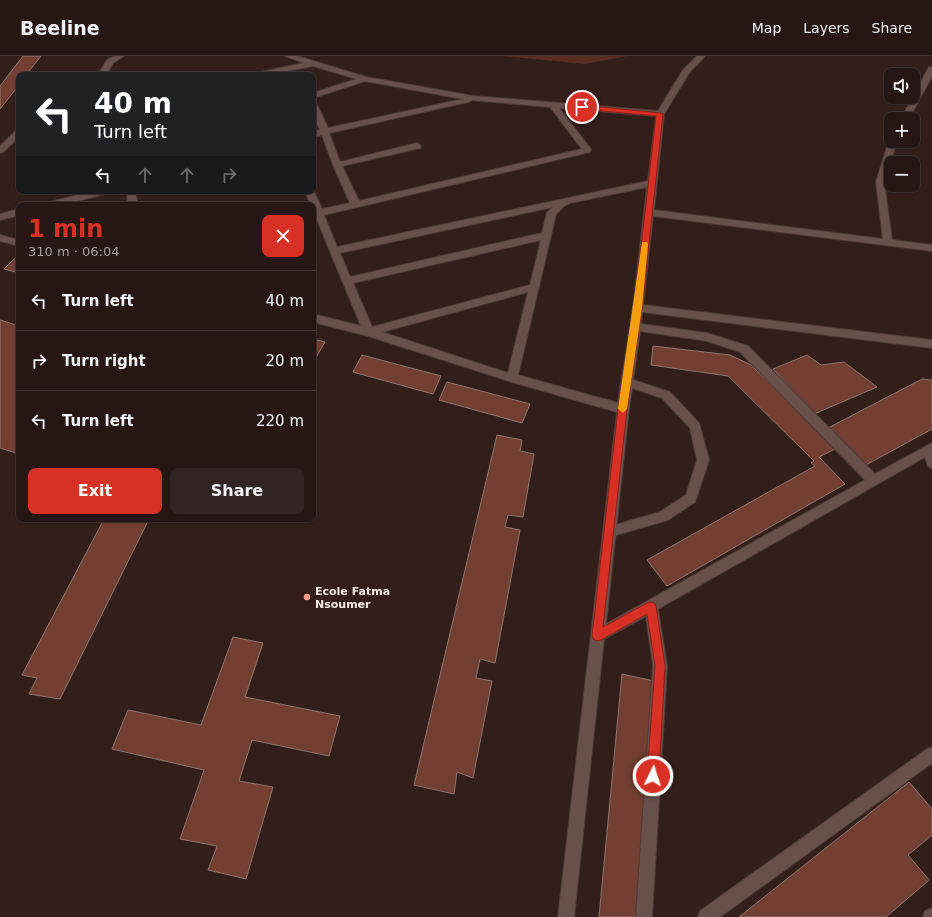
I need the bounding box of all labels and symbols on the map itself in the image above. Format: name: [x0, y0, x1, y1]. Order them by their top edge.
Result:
pin: [565, 90, 599, 124]
place label: Ecole Fatma Nsoumer: [315, 585, 390, 611]
marker: Ecole Fatma Nsoumer: [302, 592, 312, 602]
position arrow: [632, 755, 674, 797]

